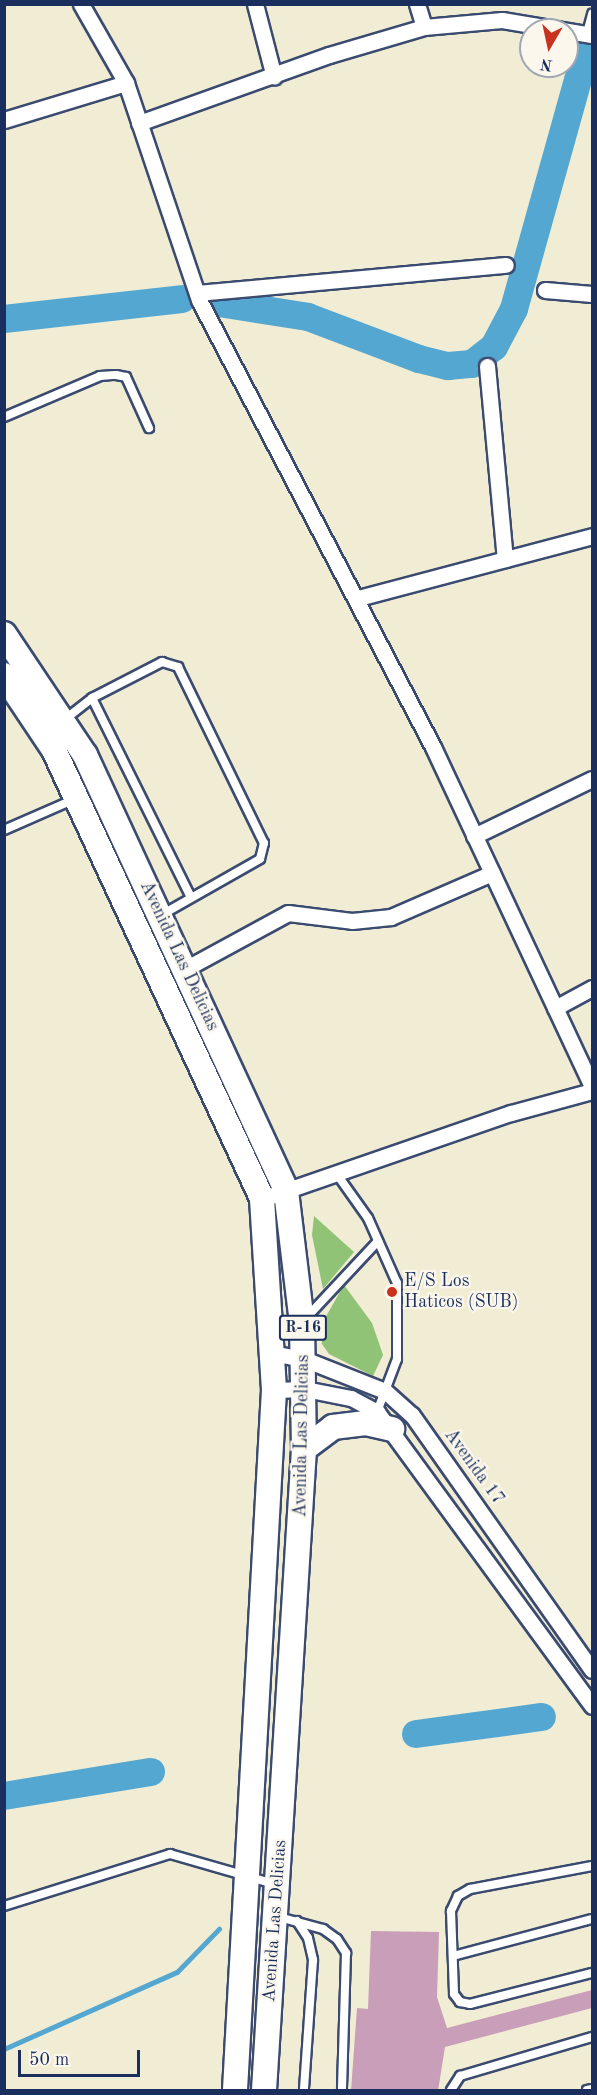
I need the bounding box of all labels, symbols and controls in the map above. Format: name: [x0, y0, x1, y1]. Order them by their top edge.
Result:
north arrow: [519, 18, 579, 78]
text: N: [539, 55, 554, 73]
street label: Avenida Las Delicias: [135, 878, 223, 1034]
place label: E/S Los Haticos (SUB): [404, 1271, 518, 1314]
marker: E/S Los Haticos (SUB): [385, 1285, 399, 1299]
road number: R-16: [278, 1315, 328, 1341]
street label: Avenida Las Delicias: [290, 1354, 314, 1518]
street label: Avenida 17: [439, 1425, 509, 1509]
street label: Avenida Las Delicias: [259, 1839, 291, 2003]
scale bar: [21, 2038, 142, 2076]
text: 50 m: [29, 2051, 69, 2069]

